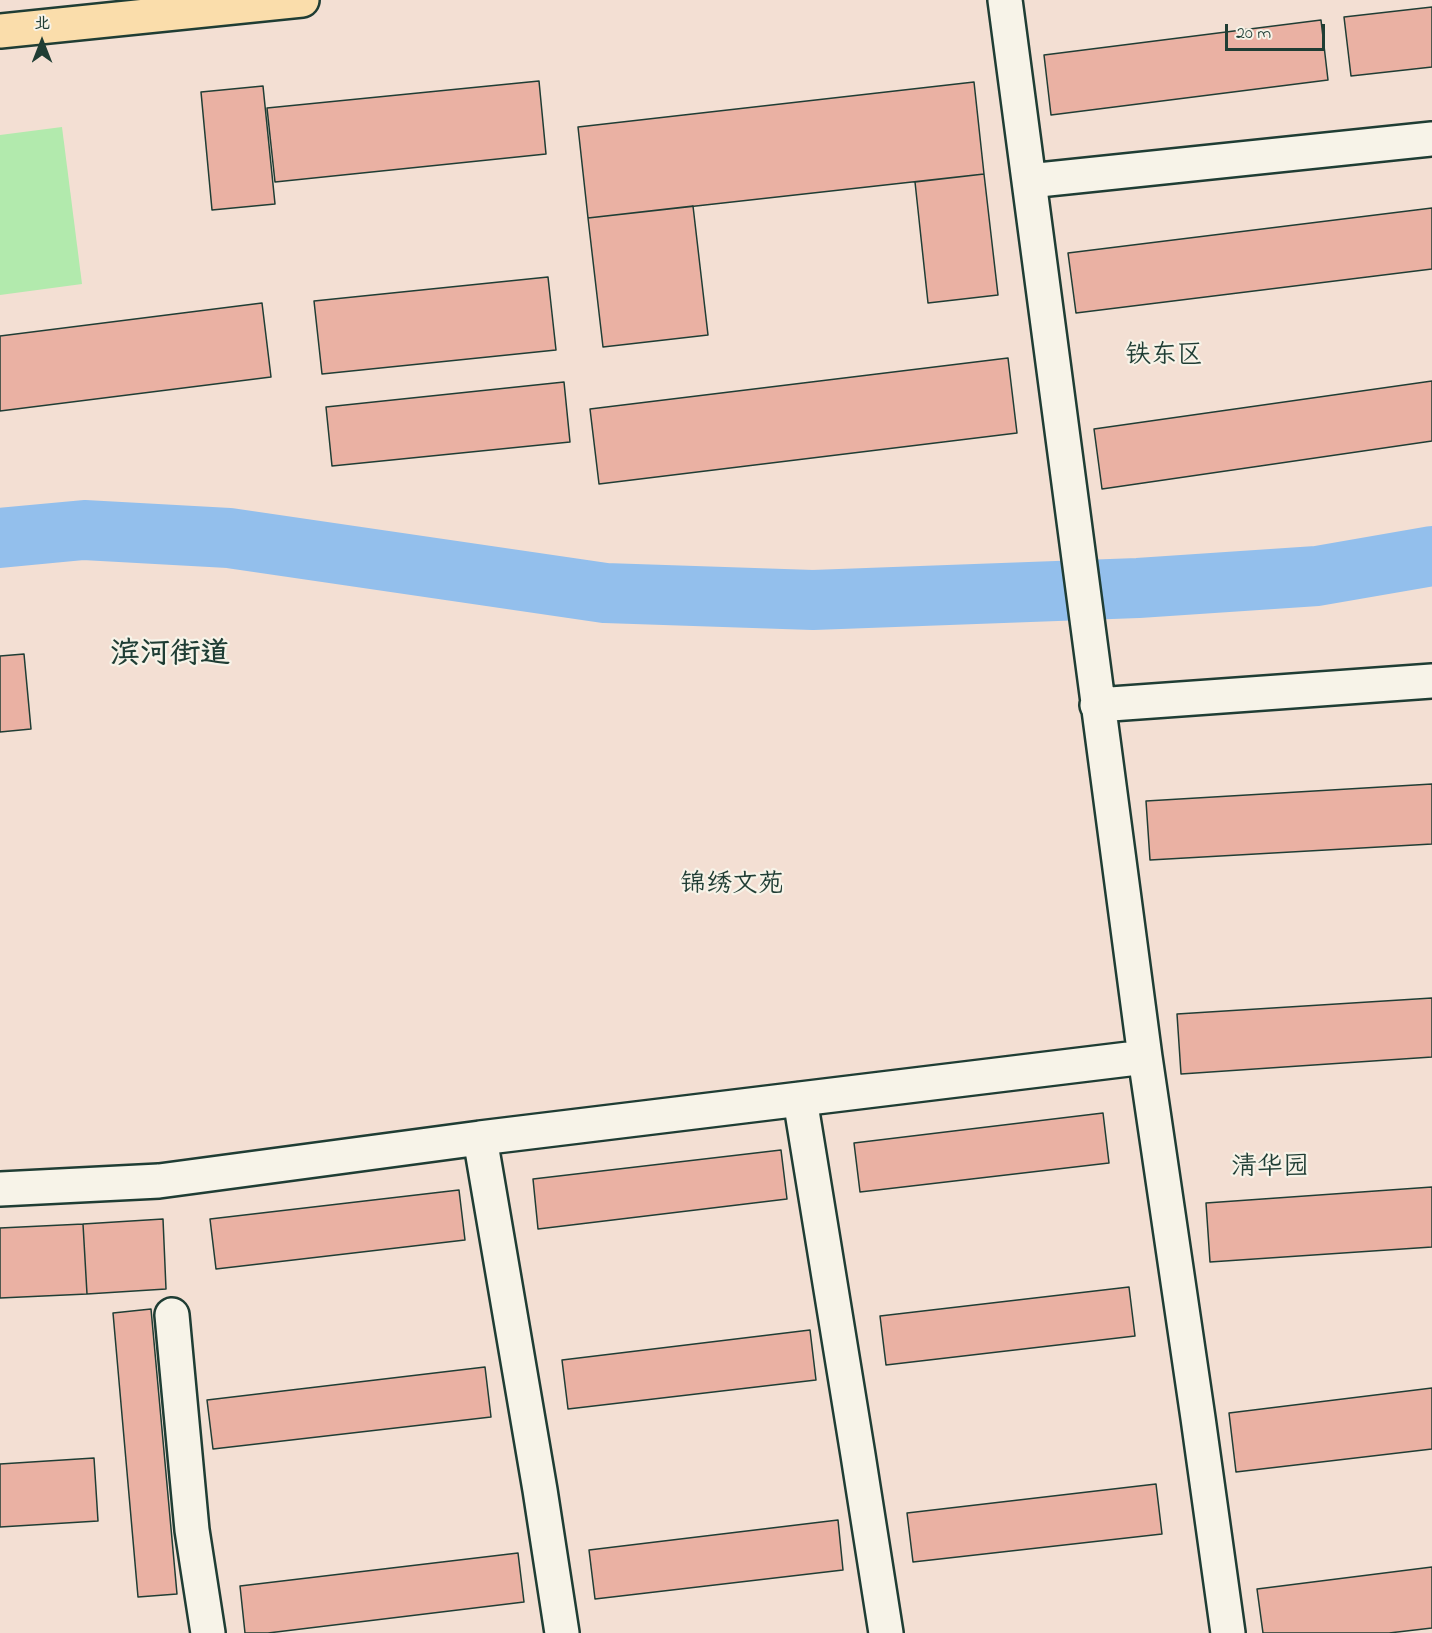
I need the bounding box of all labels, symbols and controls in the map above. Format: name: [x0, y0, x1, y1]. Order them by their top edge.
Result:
north arrow: [12, 12, 72, 72]
text: 北: [34, 12, 50, 36]
scale bar: [1228, 12, 1328, 50]
text: 20 m: [1236, 21, 1271, 47]
district label: 铁东区: [1125, 342, 1203, 374]
district label: 滨河街道: [110, 639, 230, 675]
district label: 锦绣文苑: [680, 871, 784, 903]
district label: 清华园: [1231, 1154, 1309, 1186]

